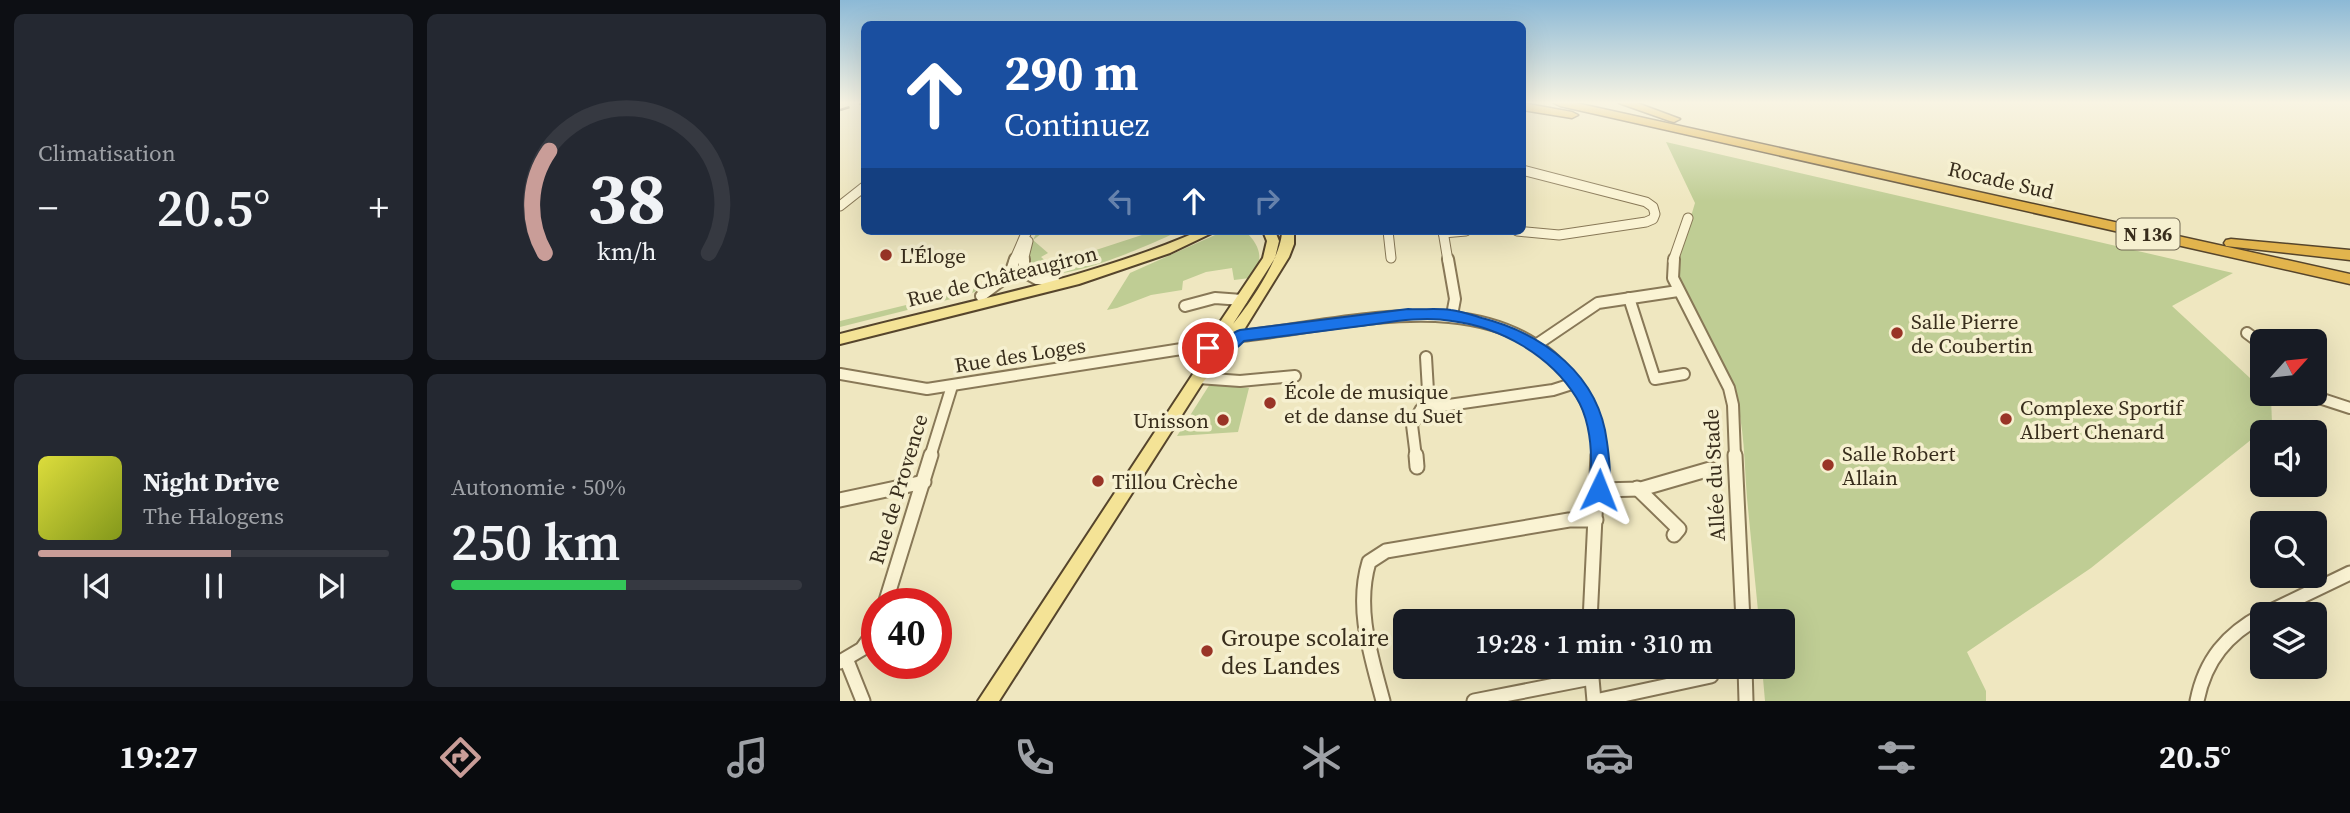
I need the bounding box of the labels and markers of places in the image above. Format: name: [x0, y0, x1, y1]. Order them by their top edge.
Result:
place label: L'Éloge: [900, 241, 966, 270]
marker: L'Éloge: [878, 247, 894, 263]
place label: Salle Pierre de Coubertin: [1911, 307, 2034, 360]
pin: [1178, 318, 1238, 378]
marker: Salle Pierre de Coubertin: [1889, 325, 1905, 341]
place label: École de musique et de danse du Suet: [1284, 377, 1463, 430]
place label: Complexe Sportif Albert Chenard: [2020, 393, 2184, 446]
marker: École de musique et de danse du Suet: [1262, 395, 1278, 411]
place label: Unisson: [1133, 406, 1209, 435]
marker: Complexe Sportif Albert Chenard: [1998, 411, 2014, 427]
marker: Unisson: [1215, 412, 1231, 428]
place label: Salle Robert Allain: [1842, 439, 1955, 492]
marker: Salle Robert Allain: [1820, 457, 1836, 473]
place label: Tillou Crèche: [1112, 467, 1238, 496]
marker: Tillou Crèche: [1090, 473, 1106, 489]
place label: Groupe scolaire des Landes: [1221, 621, 1389, 682]
marker: Groupe scolaire des Landes: [1199, 643, 1215, 659]

